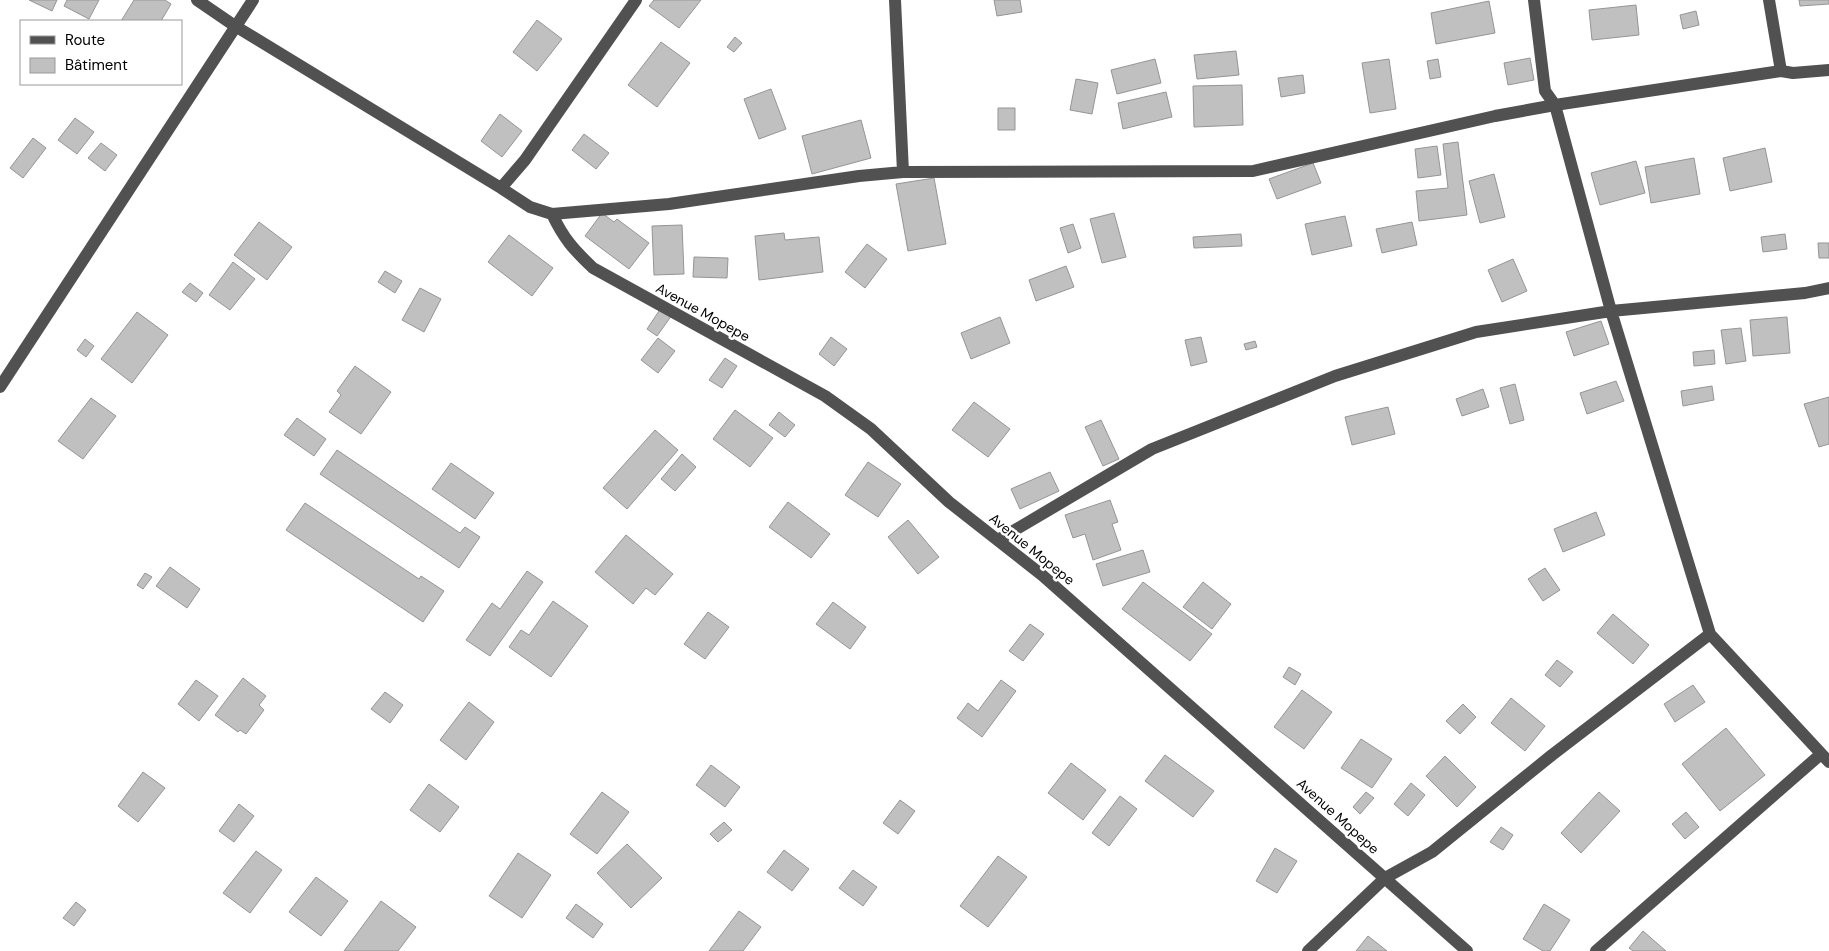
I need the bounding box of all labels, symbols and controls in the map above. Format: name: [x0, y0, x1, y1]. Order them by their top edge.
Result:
legend: [20, 20, 182, 85]
text: Route: [65, 30, 105, 50]
text: Bâtiment: [65, 55, 128, 75]
street label: Avenue Mopepe: [653, 279, 753, 345]
street label: Avenue Mopepe: [986, 509, 1078, 589]
street label: Avenue Mopepe: [1293, 774, 1383, 858]

